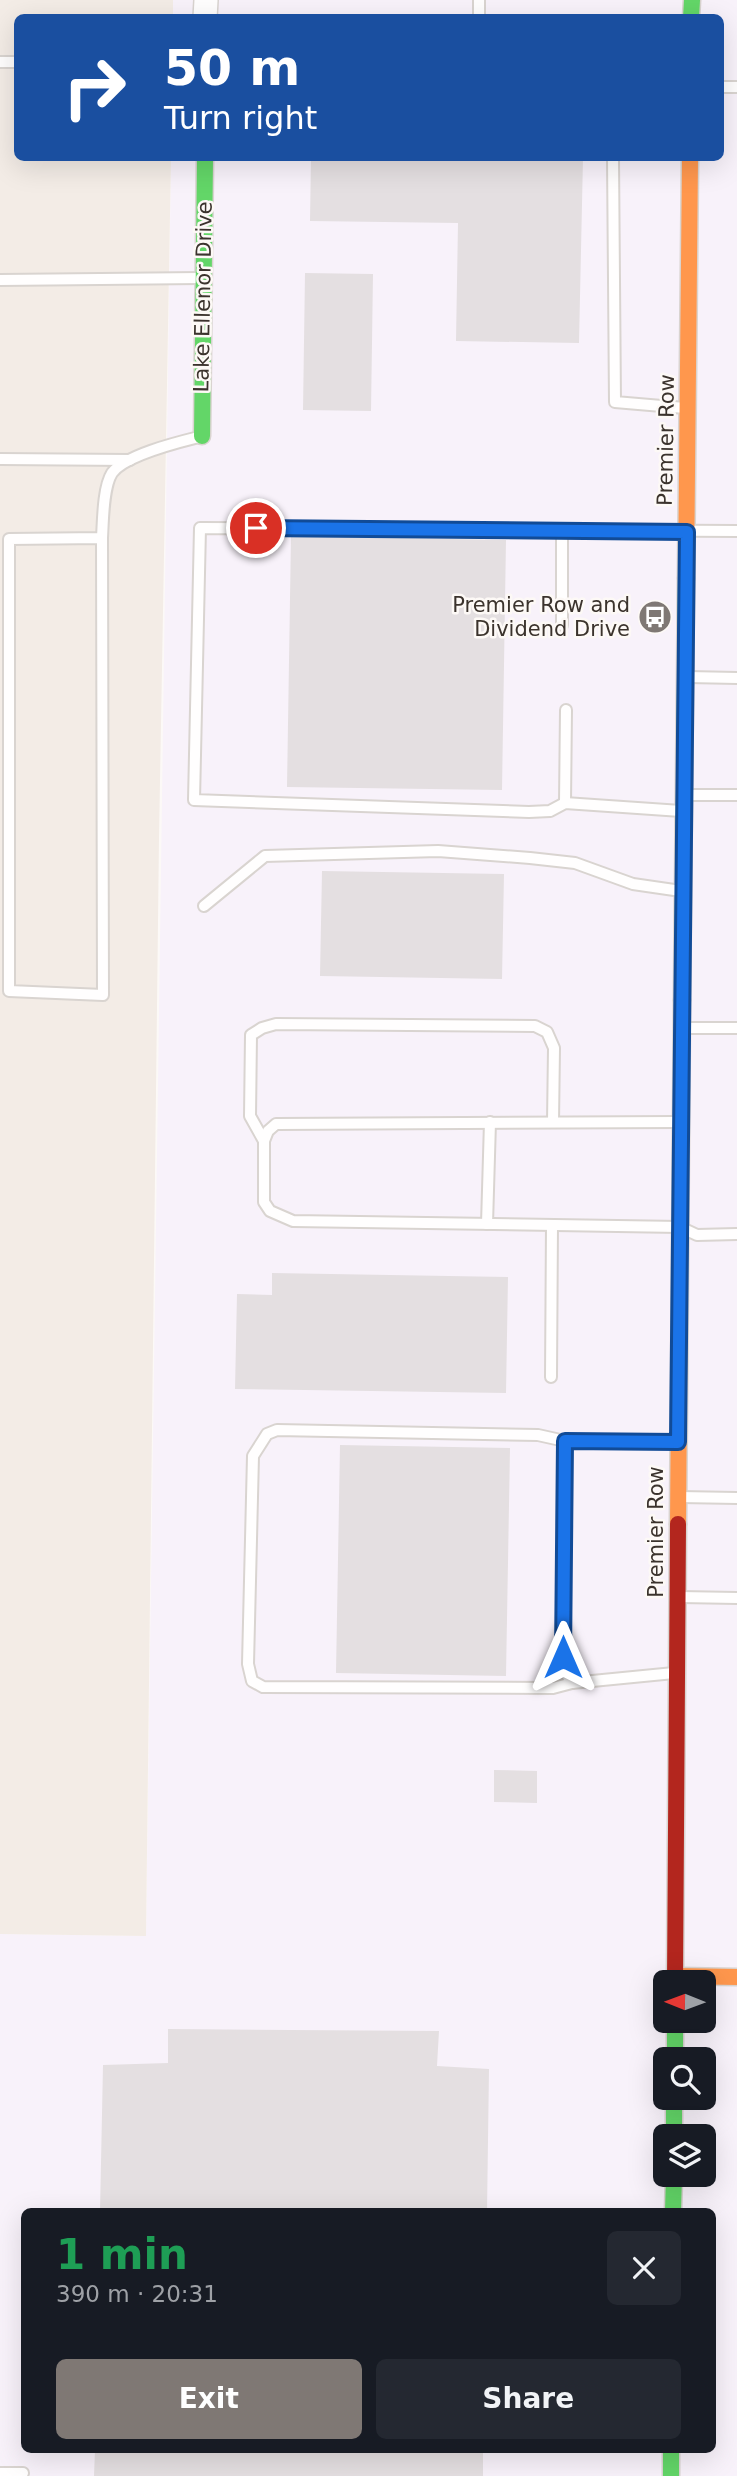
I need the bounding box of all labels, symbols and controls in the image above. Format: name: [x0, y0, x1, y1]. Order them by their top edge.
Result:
text: 50 m: [164, 40, 300, 97]
icon: right: [49, 42, 140, 133]
text: Turn right: [164, 99, 317, 137]
street label: Lake Ellenor Drive: [189, 201, 217, 393]
street label: Premier Row: [653, 374, 679, 506]
pin: [226, 498, 286, 558]
icon: arrive: [237, 509, 275, 547]
place label: Premier Row and Dividend Drive: [452, 593, 630, 641]
bus stop icon: Premier Row and Dividend Drive: [636, 598, 674, 636]
street label: Premier Row: [644, 1466, 668, 1598]
position arrow: [526, 1620, 600, 1694]
north arrow: [653, 1970, 716, 2034]
map controls: [653, 1970, 716, 2187]
button: search: [653, 2047, 716, 2110]
button: layers: [653, 2124, 716, 2187]
text: 1 min: [56, 2230, 188, 2279]
button: close: [607, 2231, 681, 2305]
text: 390 m · 20:31: [56, 2281, 218, 2307]
button: Exit: [56, 2359, 362, 2439]
button: Share: [376, 2359, 681, 2439]

